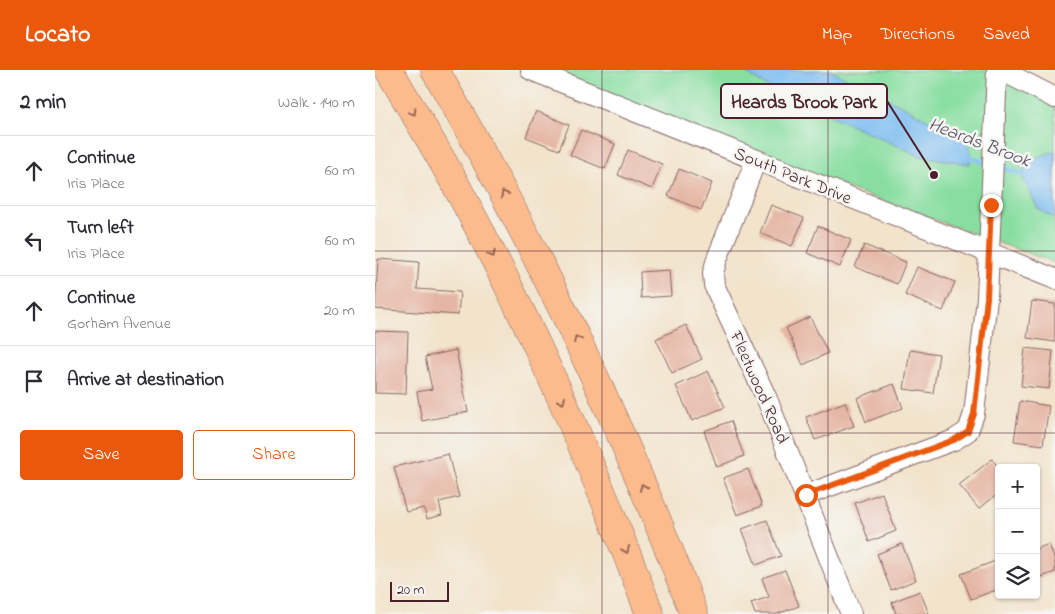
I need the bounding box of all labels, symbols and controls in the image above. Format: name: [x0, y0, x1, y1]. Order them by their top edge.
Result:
text: Locato: [25, 18, 91, 53]
text: Map: [822, 22, 852, 48]
text: Directions: [880, 22, 955, 48]
text: Saved: [983, 22, 1030, 48]
callout: Heards Brook Park: [721, 84, 887, 118]
text: 2 min: [20, 88, 66, 118]
text: Heards Brook Park: [731, 90, 878, 117]
text: Walk · 140 m: [278, 91, 355, 115]
one-way arrow: [407, 107, 417, 116]
water label: Heards Brook: [924, 112, 1035, 175]
street label: South Park Drive: [729, 141, 856, 213]
text: Continue: [67, 145, 135, 172]
icon: ahead: [20, 157, 48, 185]
text: 60 m: [325, 159, 355, 183]
text: Iris Place: [67, 172, 125, 196]
one-way arrow: [500, 190, 510, 199]
route end: [980, 194, 1003, 217]
text: Turn left: [67, 215, 134, 242]
icon: left: [20, 227, 48, 255]
text: 60 m: [325, 229, 355, 253]
text: Iris Place: [67, 242, 125, 266]
one-way arrow: [486, 249, 496, 258]
text: Continue: [67, 285, 135, 312]
icon: ahead: [20, 297, 48, 325]
text: 20 m: [324, 299, 355, 323]
text: Gorham Avenue: [67, 312, 171, 336]
street label: Fleetwood Road: [721, 326, 795, 448]
one-way arrow: [573, 335, 583, 344]
icon: arrive: [20, 367, 48, 395]
text: Arrive at destination: [67, 367, 224, 394]
one-way arrow: [556, 396, 567, 405]
button: Save: [20, 430, 183, 480]
button: Share: [193, 430, 355, 480]
map controls: [995, 464, 1040, 599]
button: +: [995, 464, 1040, 509]
one-way arrow: [639, 483, 650, 492]
route start: [795, 484, 818, 507]
button: −: [995, 509, 1040, 554]
one-way arrow: [620, 546, 630, 554]
button: layers: [995, 554, 1040, 599]
scale bar: [390, 579, 449, 602]
text: 20 m: [397, 580, 424, 601]

